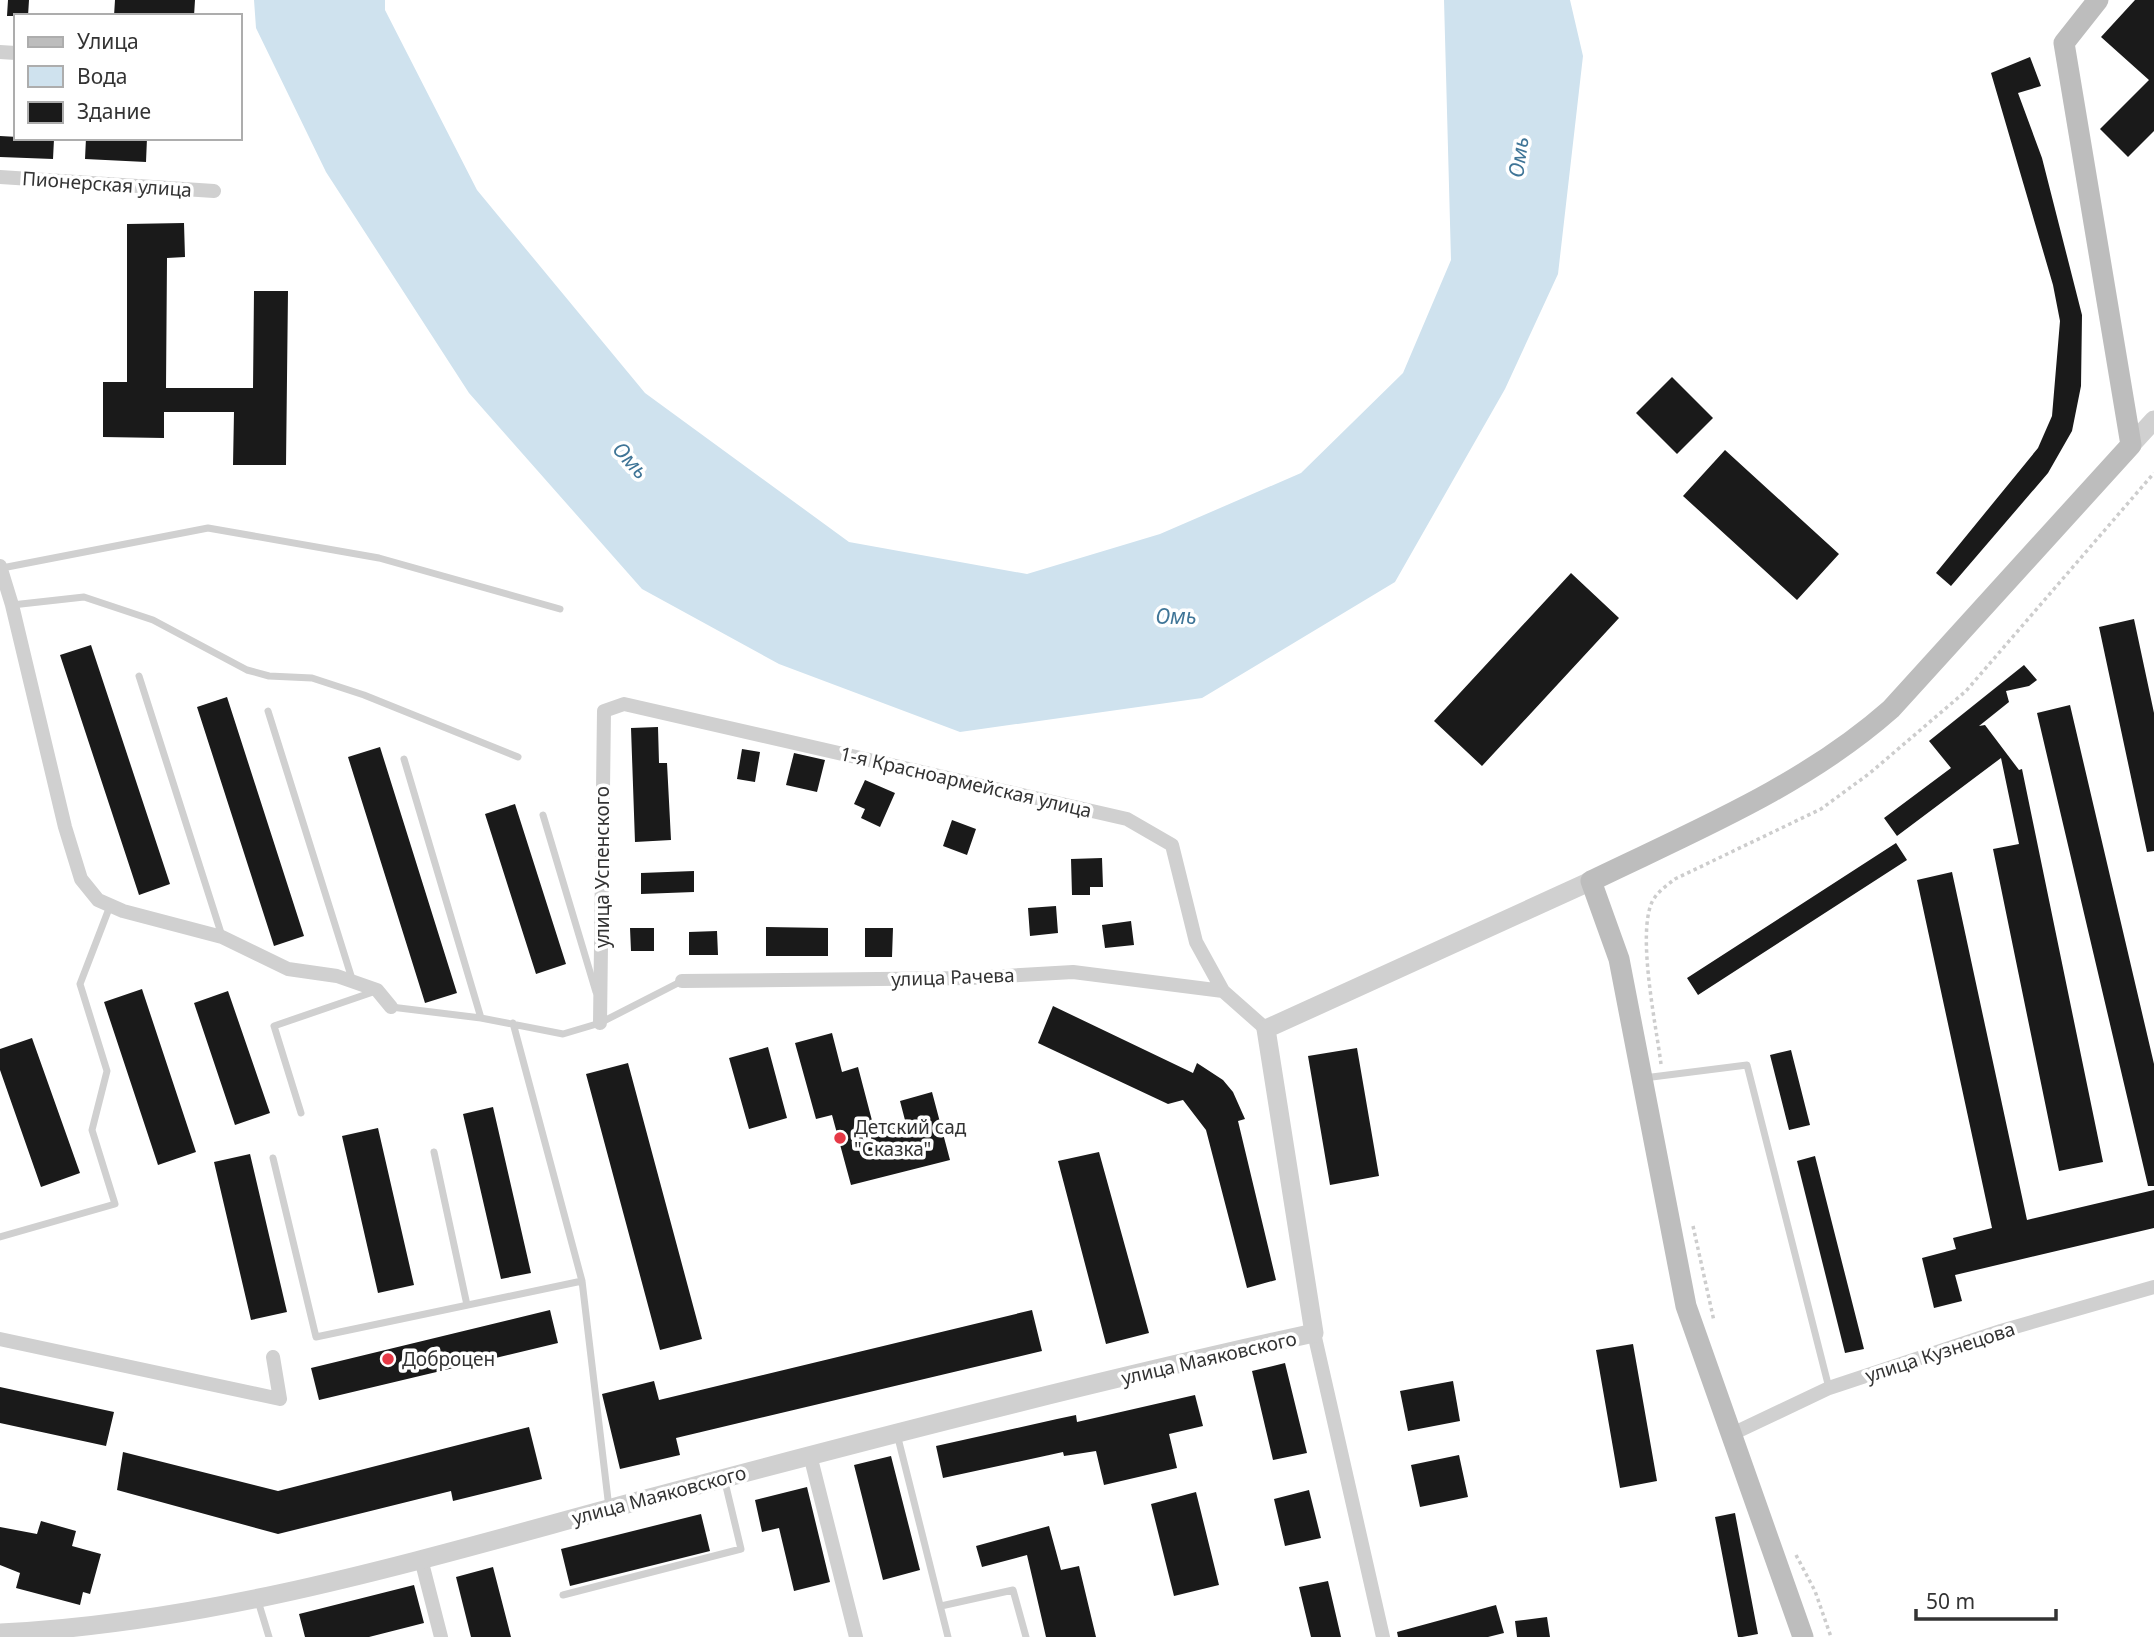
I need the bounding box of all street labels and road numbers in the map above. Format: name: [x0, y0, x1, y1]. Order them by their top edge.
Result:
street label: Пионерская улица: [21, 165, 193, 203]
street label: 1-я Красноармейская улица: [838, 740, 1094, 824]
street label: улица Успенского: [589, 786, 615, 948]
street label: улица Рачева: [891, 962, 1015, 992]
street label: улица Кузнецова: [1862, 1316, 2018, 1388]
street label: улица Маяковского: [1119, 1325, 1299, 1391]
street label: улица Маяковского: [569, 1459, 749, 1531]

